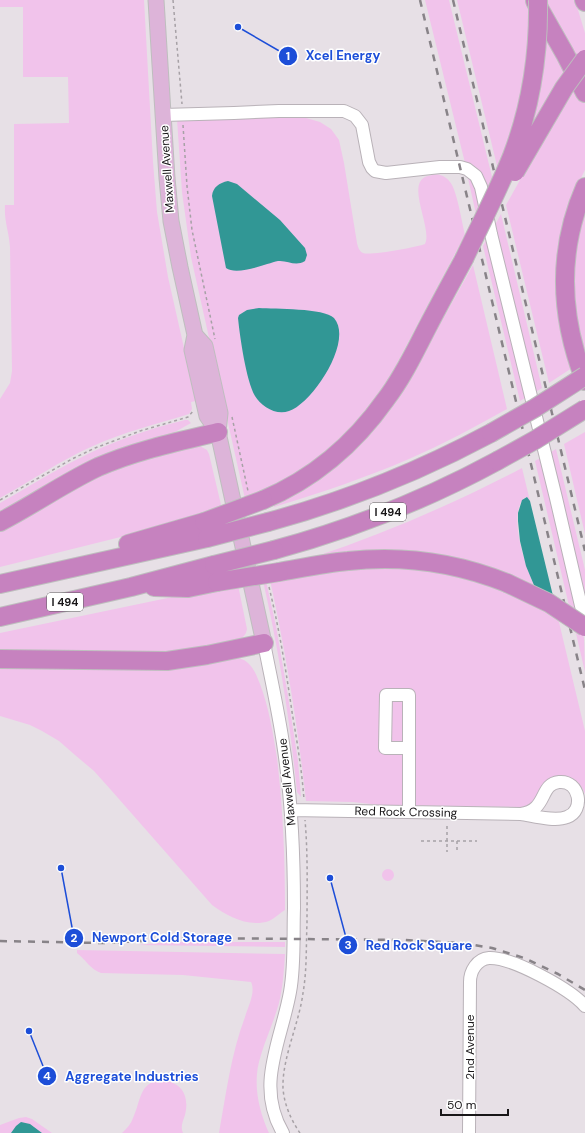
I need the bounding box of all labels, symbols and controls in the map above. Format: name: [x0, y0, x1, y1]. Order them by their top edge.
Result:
callout: Xcel Energy: [278, 43, 388, 68]
text: Xcel Energy: [306, 47, 380, 64]
text: 1: [286, 48, 290, 64]
street label: Maxwell Avenue: [156, 125, 178, 213]
road number: I 494: [370, 503, 406, 521]
road number: I 494: [47, 593, 83, 611]
street label: Maxwell Avenue: [274, 737, 300, 826]
street label: Red Rock Crossing: [355, 803, 458, 821]
callout: Newport Cold Storage: [64, 925, 240, 950]
text: Newport Cold Storage: [92, 929, 232, 946]
text: 2: [71, 930, 78, 946]
callout: Red Rock Square: [338, 933, 481, 958]
text: 3: [344, 937, 352, 953]
text: Red Rock Square: [366, 937, 472, 954]
street label: 2nd Avenue: [462, 1014, 478, 1080]
callout: Aggregate Industries: [37, 1064, 207, 1089]
text: 4: [43, 1068, 51, 1084]
text: Aggregate Industries: [65, 1068, 199, 1085]
scale bar: [441, 1091, 508, 1117]
text: 50 m: [447, 1097, 476, 1113]

